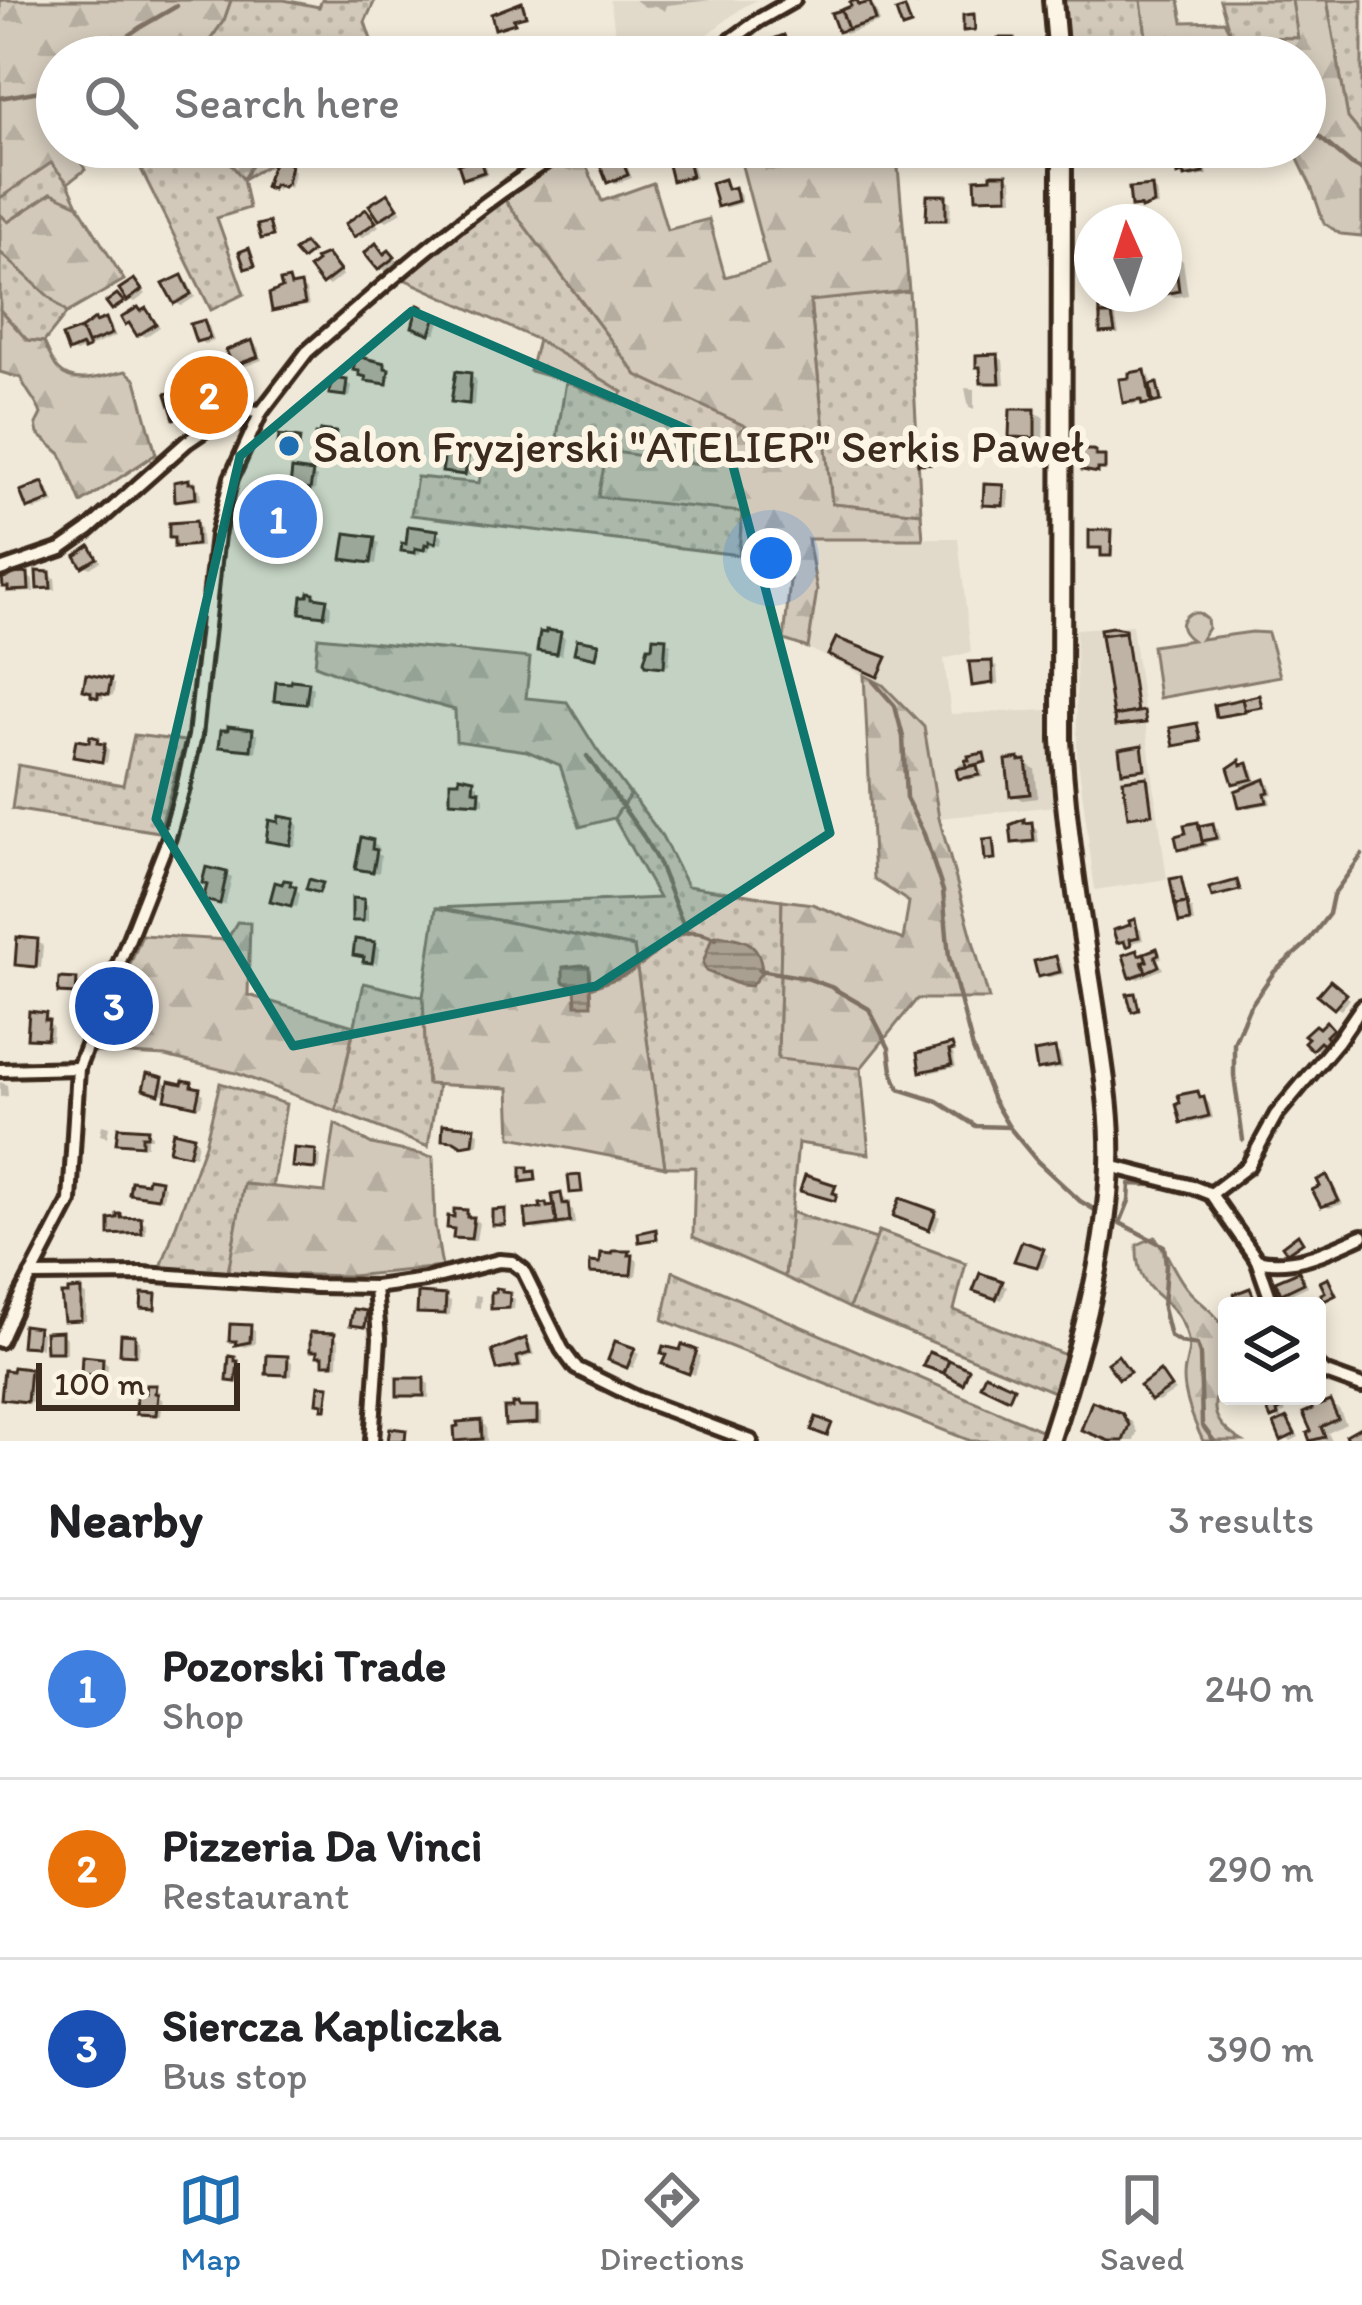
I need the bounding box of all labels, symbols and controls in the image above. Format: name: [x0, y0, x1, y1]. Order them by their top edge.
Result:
search box: [36, 36, 1326, 168]
icon: search: [78, 69, 144, 135]
text: Search here: [174, 75, 400, 129]
north arrow: [1074, 204, 1182, 312]
pin: 2: [170, 350, 248, 440]
place label: Salon Fryzjerski "ATELIER" Serkis Paweł: [313, 419, 1085, 473]
marker: Salon Fryzjerski "ATELIER" Serkis Paweł: [276, 433, 302, 459]
pin: 1: [239, 474, 317, 564]
your location: [741, 528, 801, 588]
pin: 3: [75, 961, 153, 1051]
map controls: [1218, 1297, 1326, 1405]
button: layers: [1218, 1297, 1326, 1405]
scale bar: [36, 1357, 240, 1410]
text: 100 m: [54, 1364, 145, 1403]
text: Nearby: [48, 1489, 203, 1550]
text: 3 results: [1168, 1496, 1314, 1543]
text: Pozorski Trade: [162, 1638, 446, 1692]
text: 1: [78, 1665, 96, 1712]
text: 240 m: [1204, 1665, 1314, 1712]
text: Shop: [162, 1692, 244, 1739]
text: Pizzeria Da Vinci: [162, 1818, 482, 1872]
text: 2: [77, 1845, 97, 1892]
text: 290 m: [1207, 1845, 1314, 1892]
text: Restaurant: [162, 1872, 349, 1919]
text: Siercza Kapliczka: [162, 1998, 501, 2052]
text: 3: [76, 2025, 98, 2072]
text: 390 m: [1207, 2025, 1314, 2072]
text: Bus stop: [162, 2052, 307, 2099]
tab: Map: [178, 2167, 244, 2278]
tab: Directions: [599, 2167, 744, 2278]
tab: Saved: [1100, 2167, 1184, 2278]

